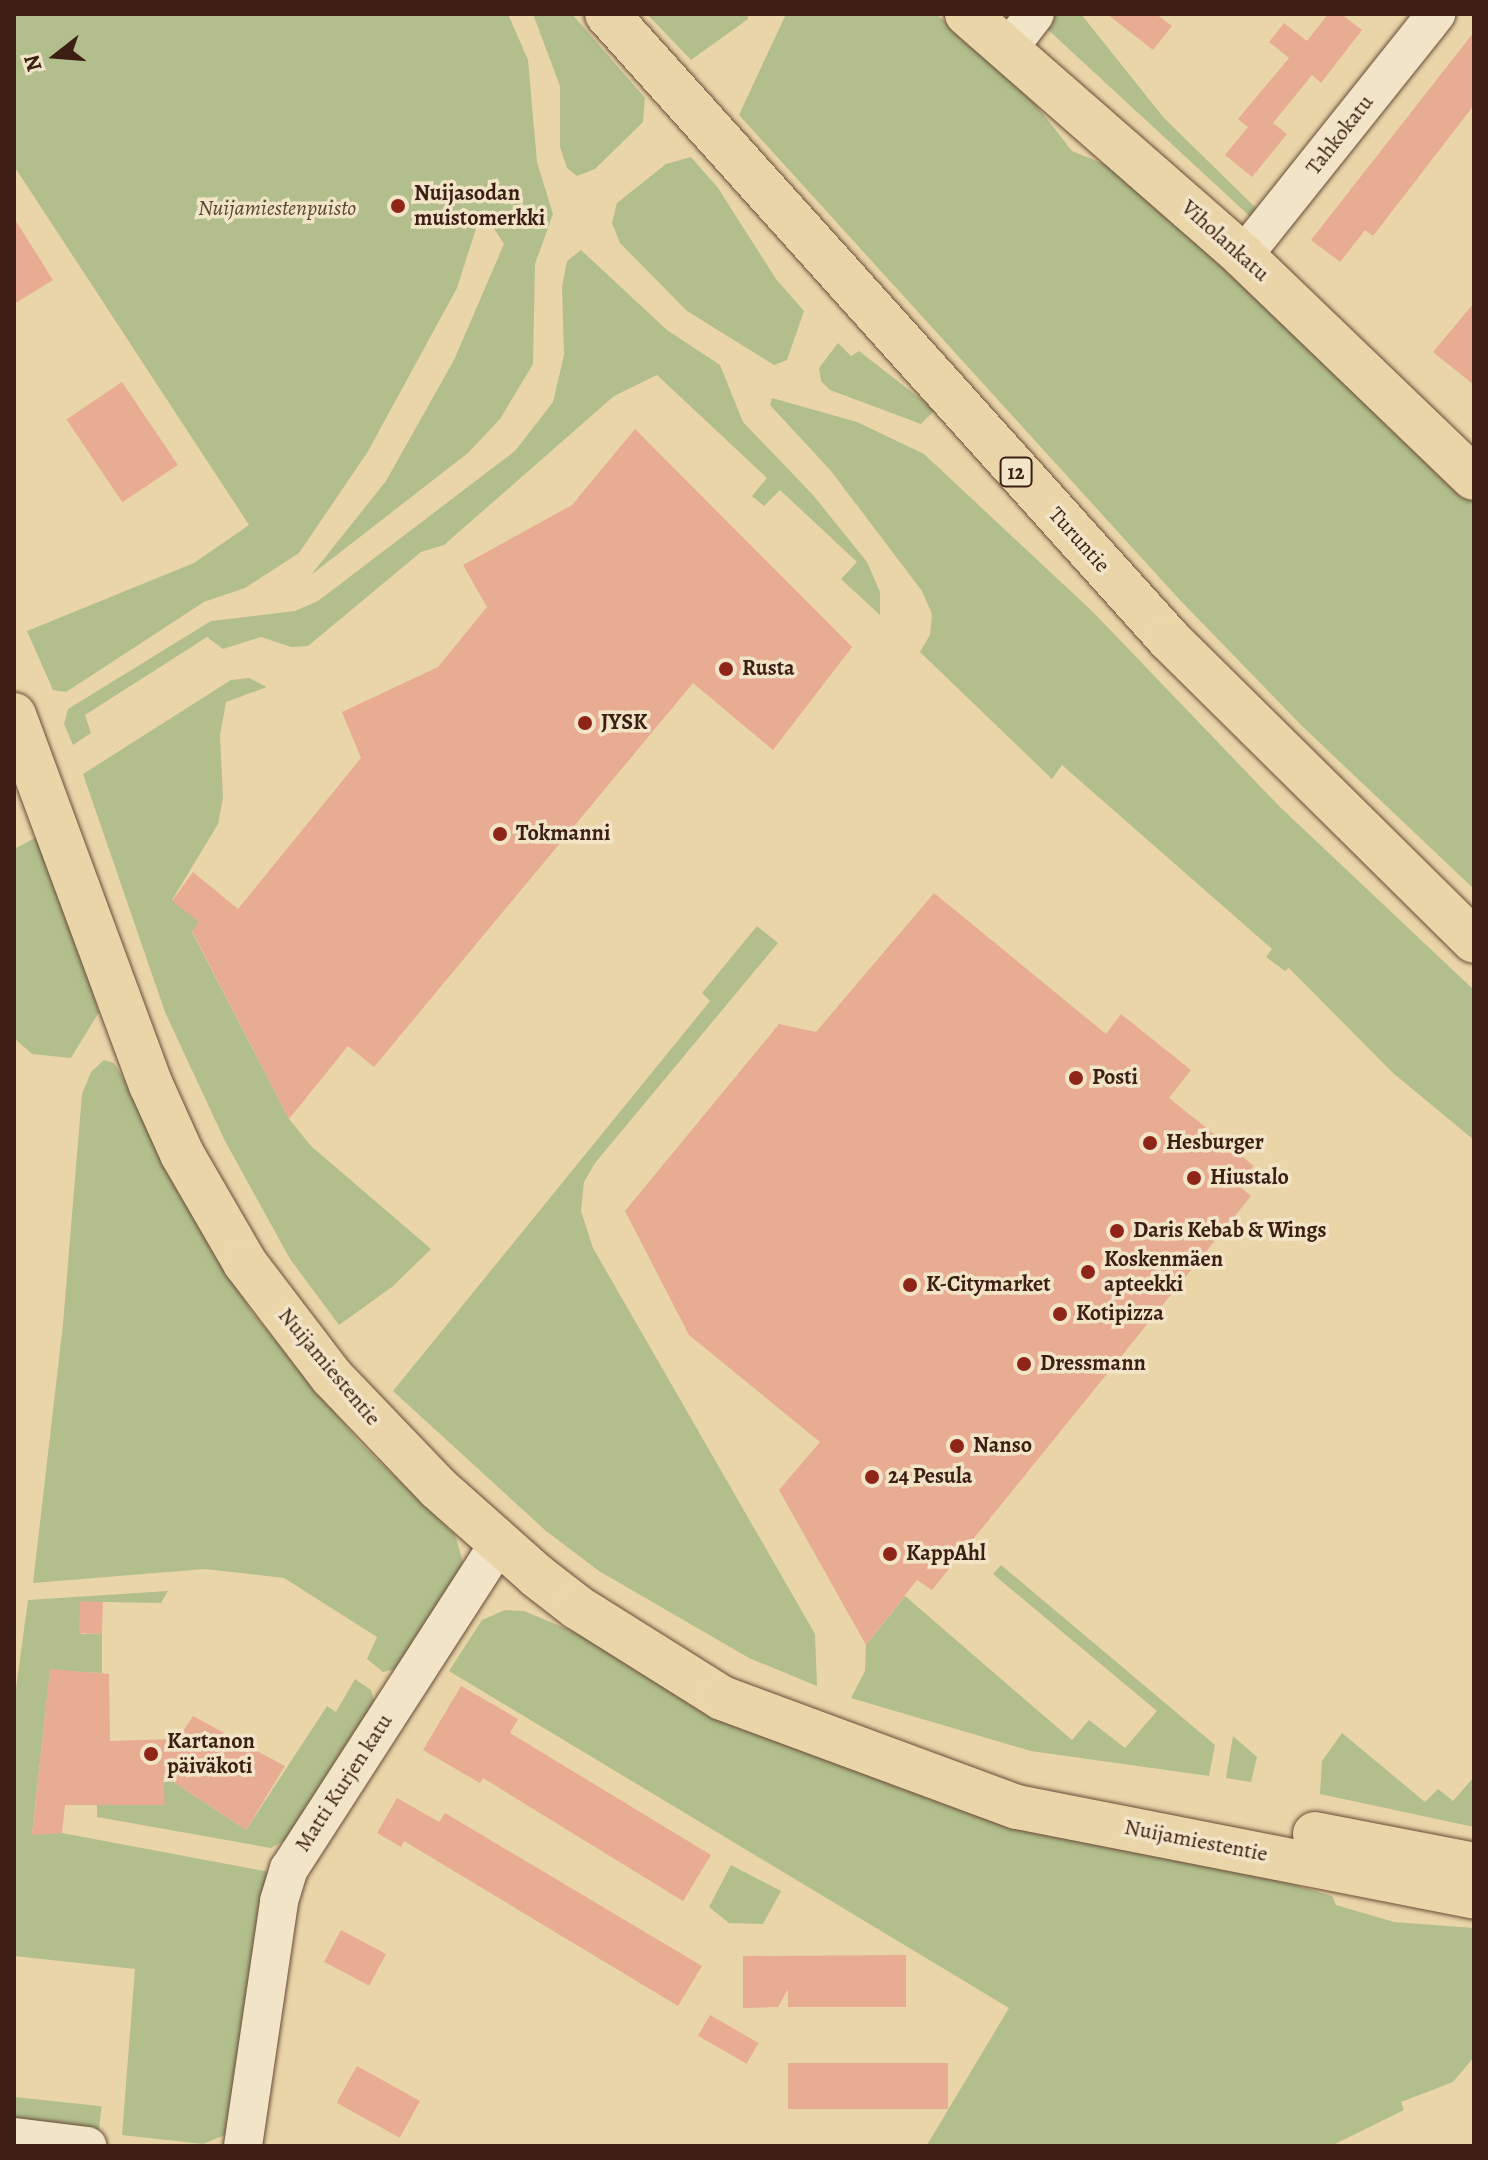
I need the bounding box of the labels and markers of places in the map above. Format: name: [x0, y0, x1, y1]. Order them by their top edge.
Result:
place label: Nuijasodan muistomerkki: [414, 180, 545, 232]
marker: Nuijasodan muistomerkki: [389, 197, 407, 215]
place label: Rusta: [742, 656, 795, 682]
marker: Rusta: [717, 660, 735, 678]
place label: JYSK: [601, 710, 647, 736]
marker: JYSK: [576, 714, 594, 732]
place label: Tokmanni: [516, 821, 610, 847]
marker: Tokmanni: [491, 825, 509, 843]
place label: Posti: [1092, 1065, 1138, 1091]
marker: Posti: [1067, 1069, 1085, 1087]
place label: Hesburger: [1166, 1130, 1264, 1156]
marker: Hesburger: [1141, 1134, 1159, 1152]
place label: Hiustalo: [1210, 1165, 1289, 1191]
marker: Hiustalo: [1185, 1169, 1203, 1187]
place label: Daris Kebab & Wings: [1133, 1218, 1327, 1244]
marker: Daris Kebab & Wings: [1108, 1222, 1126, 1240]
place label: Koskenmäen apteekki: [1104, 1246, 1223, 1298]
marker: Koskenmäen apteekki: [1079, 1263, 1097, 1281]
place label: K-Citymarket: [926, 1272, 1050, 1298]
marker: K-Citymarket: [901, 1276, 919, 1294]
place label: Kotipizza: [1076, 1301, 1164, 1327]
marker: Kotipizza: [1051, 1305, 1069, 1323]
place label: Dressmann: [1040, 1351, 1146, 1377]
marker: Dressmann: [1015, 1355, 1033, 1373]
place label: Nanso: [973, 1433, 1032, 1459]
marker: Nanso: [948, 1437, 966, 1455]
place label: 24 Pesula: [888, 1464, 972, 1490]
marker: 24 Pesula: [863, 1468, 881, 1486]
place label: KappAhl: [906, 1541, 986, 1567]
marker: KappAhl: [881, 1545, 899, 1563]
place label: Kartanon päiväkoti: [167, 1728, 255, 1780]
marker: Kartanon päiväkoti: [142, 1745, 160, 1763]

